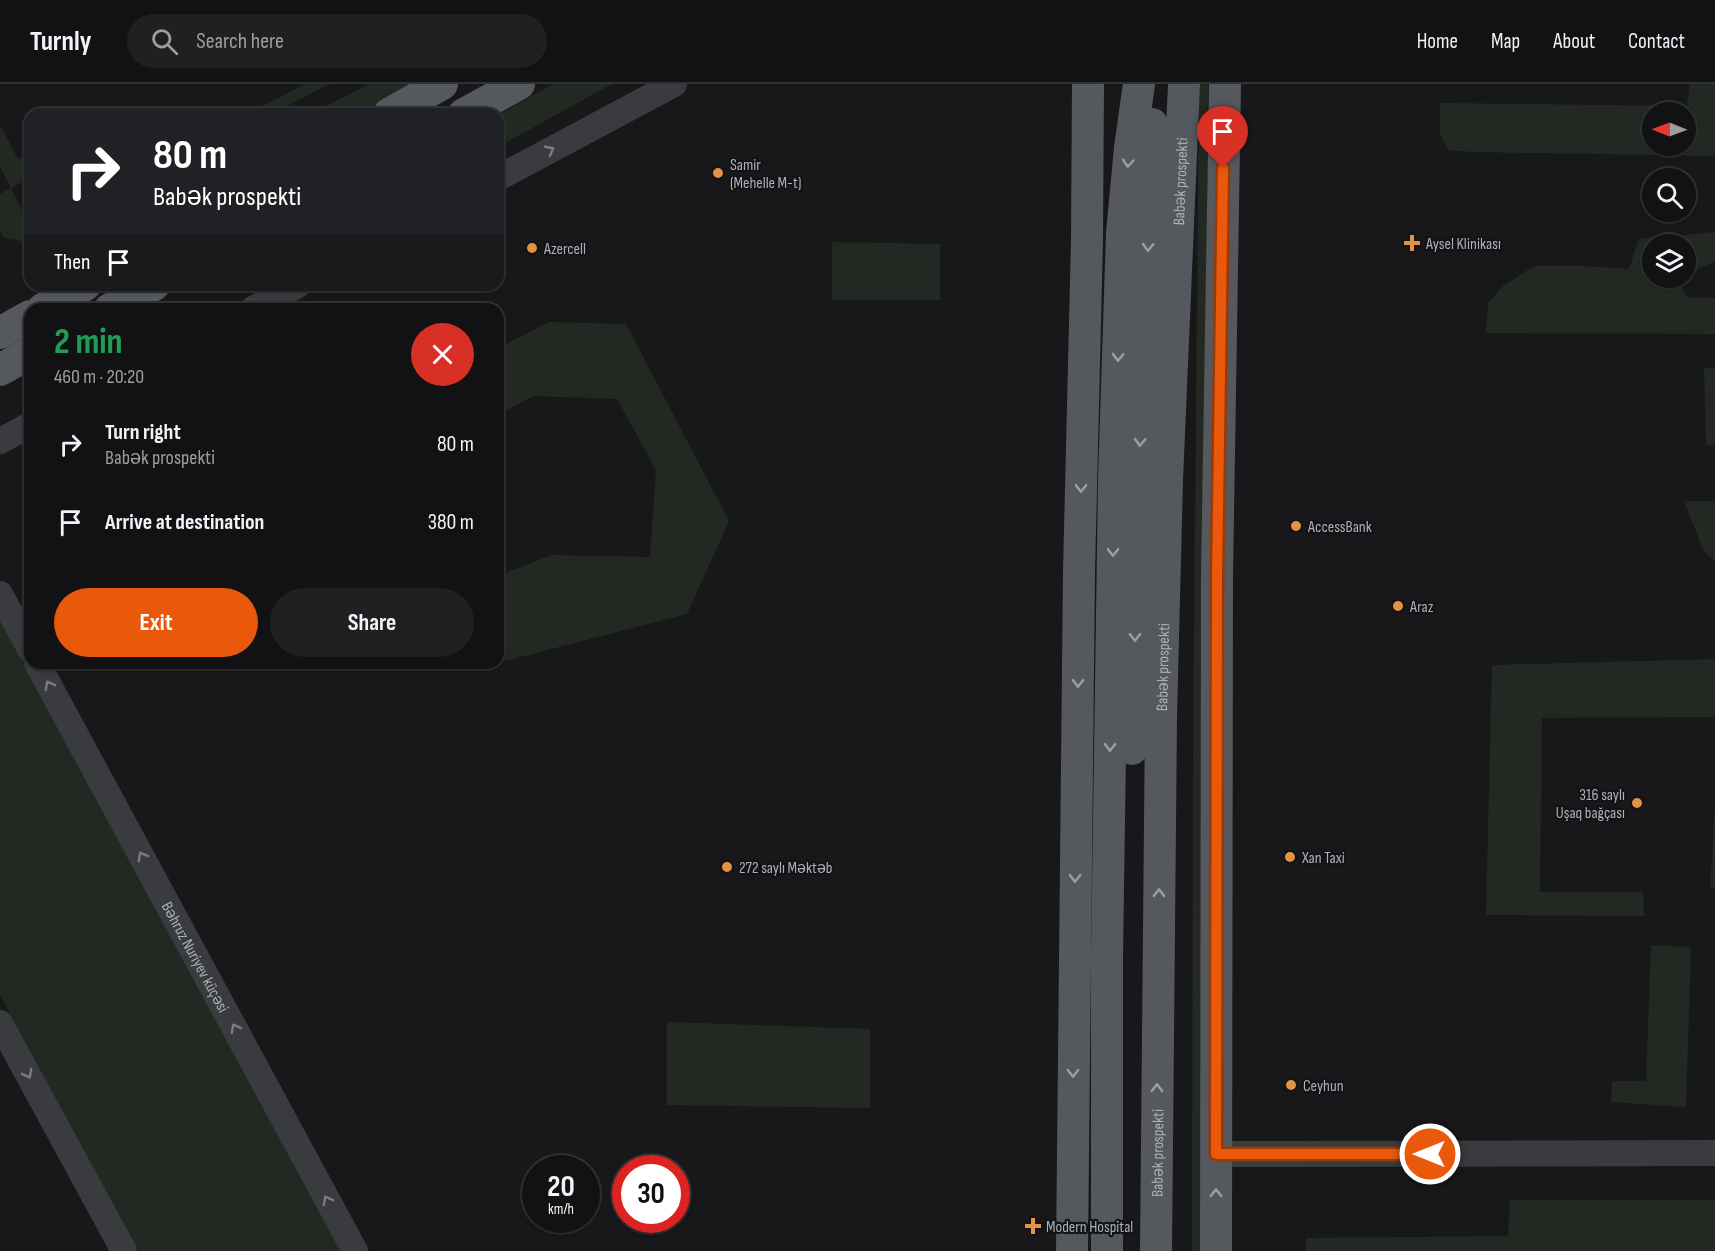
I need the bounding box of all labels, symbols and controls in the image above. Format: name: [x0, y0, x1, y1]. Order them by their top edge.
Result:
search box: [127, 14, 547, 68]
text: Turnly: [30, 25, 91, 58]
icon: search: [148, 25, 181, 58]
text: Search here: [196, 28, 284, 55]
text: Home: [1417, 29, 1458, 54]
text: Map: [1491, 29, 1520, 54]
text: About: [1553, 29, 1595, 54]
text: Contact: [1628, 29, 1685, 54]
north arrow: [1642, 102, 1696, 156]
map controls: [1642, 102, 1696, 288]
pin: [1197, 106, 1248, 168]
icon: arrive: [1206, 115, 1239, 148]
text: 80 m: [153, 130, 227, 181]
icon: right: [54, 132, 132, 210]
street label: Babək prospekti: [1170, 137, 1193, 226]
one-way arrow: [543, 146, 554, 157]
place label: Samir (Mehelle M-t): [730, 156, 801, 193]
one-way arrow: [1122, 158, 1135, 167]
marker: Samir (Mehelle M-t): [711, 166, 725, 180]
button: search: [1642, 168, 1696, 222]
text: Babək prospekti: [153, 181, 301, 213]
marker: Aysel Klinikası: [1403, 234, 1421, 252]
button: layers: [1642, 234, 1696, 288]
place label: Aysel Klinikası: [1425, 235, 1501, 254]
place label: Azercell: [543, 240, 586, 259]
marker: Azercell: [525, 241, 539, 255]
one-way arrow: [1141, 243, 1154, 252]
icon: arrive: [102, 246, 135, 279]
text: Then: [54, 249, 90, 276]
text: 2 min: [54, 321, 123, 364]
button: close: [411, 323, 474, 386]
one-way arrow: [1112, 353, 1124, 362]
text: 460 m · 20:20: [54, 365, 144, 389]
text: Turn right: [105, 419, 181, 446]
icon: right: [54, 428, 87, 461]
text: 80 m: [437, 431, 474, 458]
one-way arrow: [1134, 438, 1147, 447]
text: Babək prospekti: [105, 446, 215, 470]
one-way arrow: [1075, 483, 1087, 492]
icon: arrive: [54, 506, 87, 539]
text: Arrive at destination: [105, 509, 264, 536]
text: 380 m: [428, 509, 474, 536]
place label: AccessBank: [1307, 518, 1372, 537]
marker: AccessBank: [1289, 519, 1303, 533]
one-way arrow: [1107, 548, 1119, 557]
button: Exit: [54, 588, 258, 657]
button: Share: [270, 588, 474, 657]
place label: Araz: [1409, 598, 1434, 617]
marker: Araz: [1391, 599, 1405, 613]
street label: Babək prospekti: [1153, 623, 1174, 711]
one-way arrow: [1129, 633, 1141, 642]
one-way arrow: [1072, 678, 1084, 687]
one-way arrow: [45, 681, 56, 691]
one-way arrow: [1104, 743, 1117, 752]
place label: 316 saylı Uşaq bağçası: [1556, 786, 1625, 823]
marker: 316 saylı Uşaq bağçası: [1630, 796, 1644, 810]
place label: Xan Taxi: [1301, 849, 1345, 868]
marker: Xan Taxi: [1283, 850, 1297, 864]
one-way arrow: [138, 852, 149, 863]
place label: 272 saylı Məktəb: [739, 859, 832, 878]
marker: 272 saylı Məktəb: [720, 860, 734, 874]
one-way arrow: [1069, 873, 1082, 882]
one-way arrow: [1153, 888, 1165, 897]
street label: Bəhruz Nuriyev küçəsi: [157, 899, 232, 1016]
one-way arrow: [231, 1024, 242, 1034]
one-way arrow: [21, 1068, 32, 1079]
one-way arrow: [1067, 1068, 1080, 1077]
place label: Ceyhun: [1303, 1077, 1344, 1096]
marker: Ceyhun: [1284, 1078, 1298, 1092]
one-way arrow: [1151, 1083, 1163, 1092]
street label: Babək prospekti: [1149, 1109, 1168, 1197]
position arrow: [1398, 1122, 1462, 1186]
speed limit sign: 30: [612, 1155, 690, 1233]
text: 20: [547, 1169, 575, 1205]
one-way arrow: [1210, 1188, 1222, 1197]
one-way arrow: [323, 1195, 335, 1206]
text: km/h: [548, 1200, 574, 1219]
marker: Modern Hospital: [1024, 1217, 1042, 1235]
place label: Modern Hospital: [1046, 1218, 1133, 1237]

